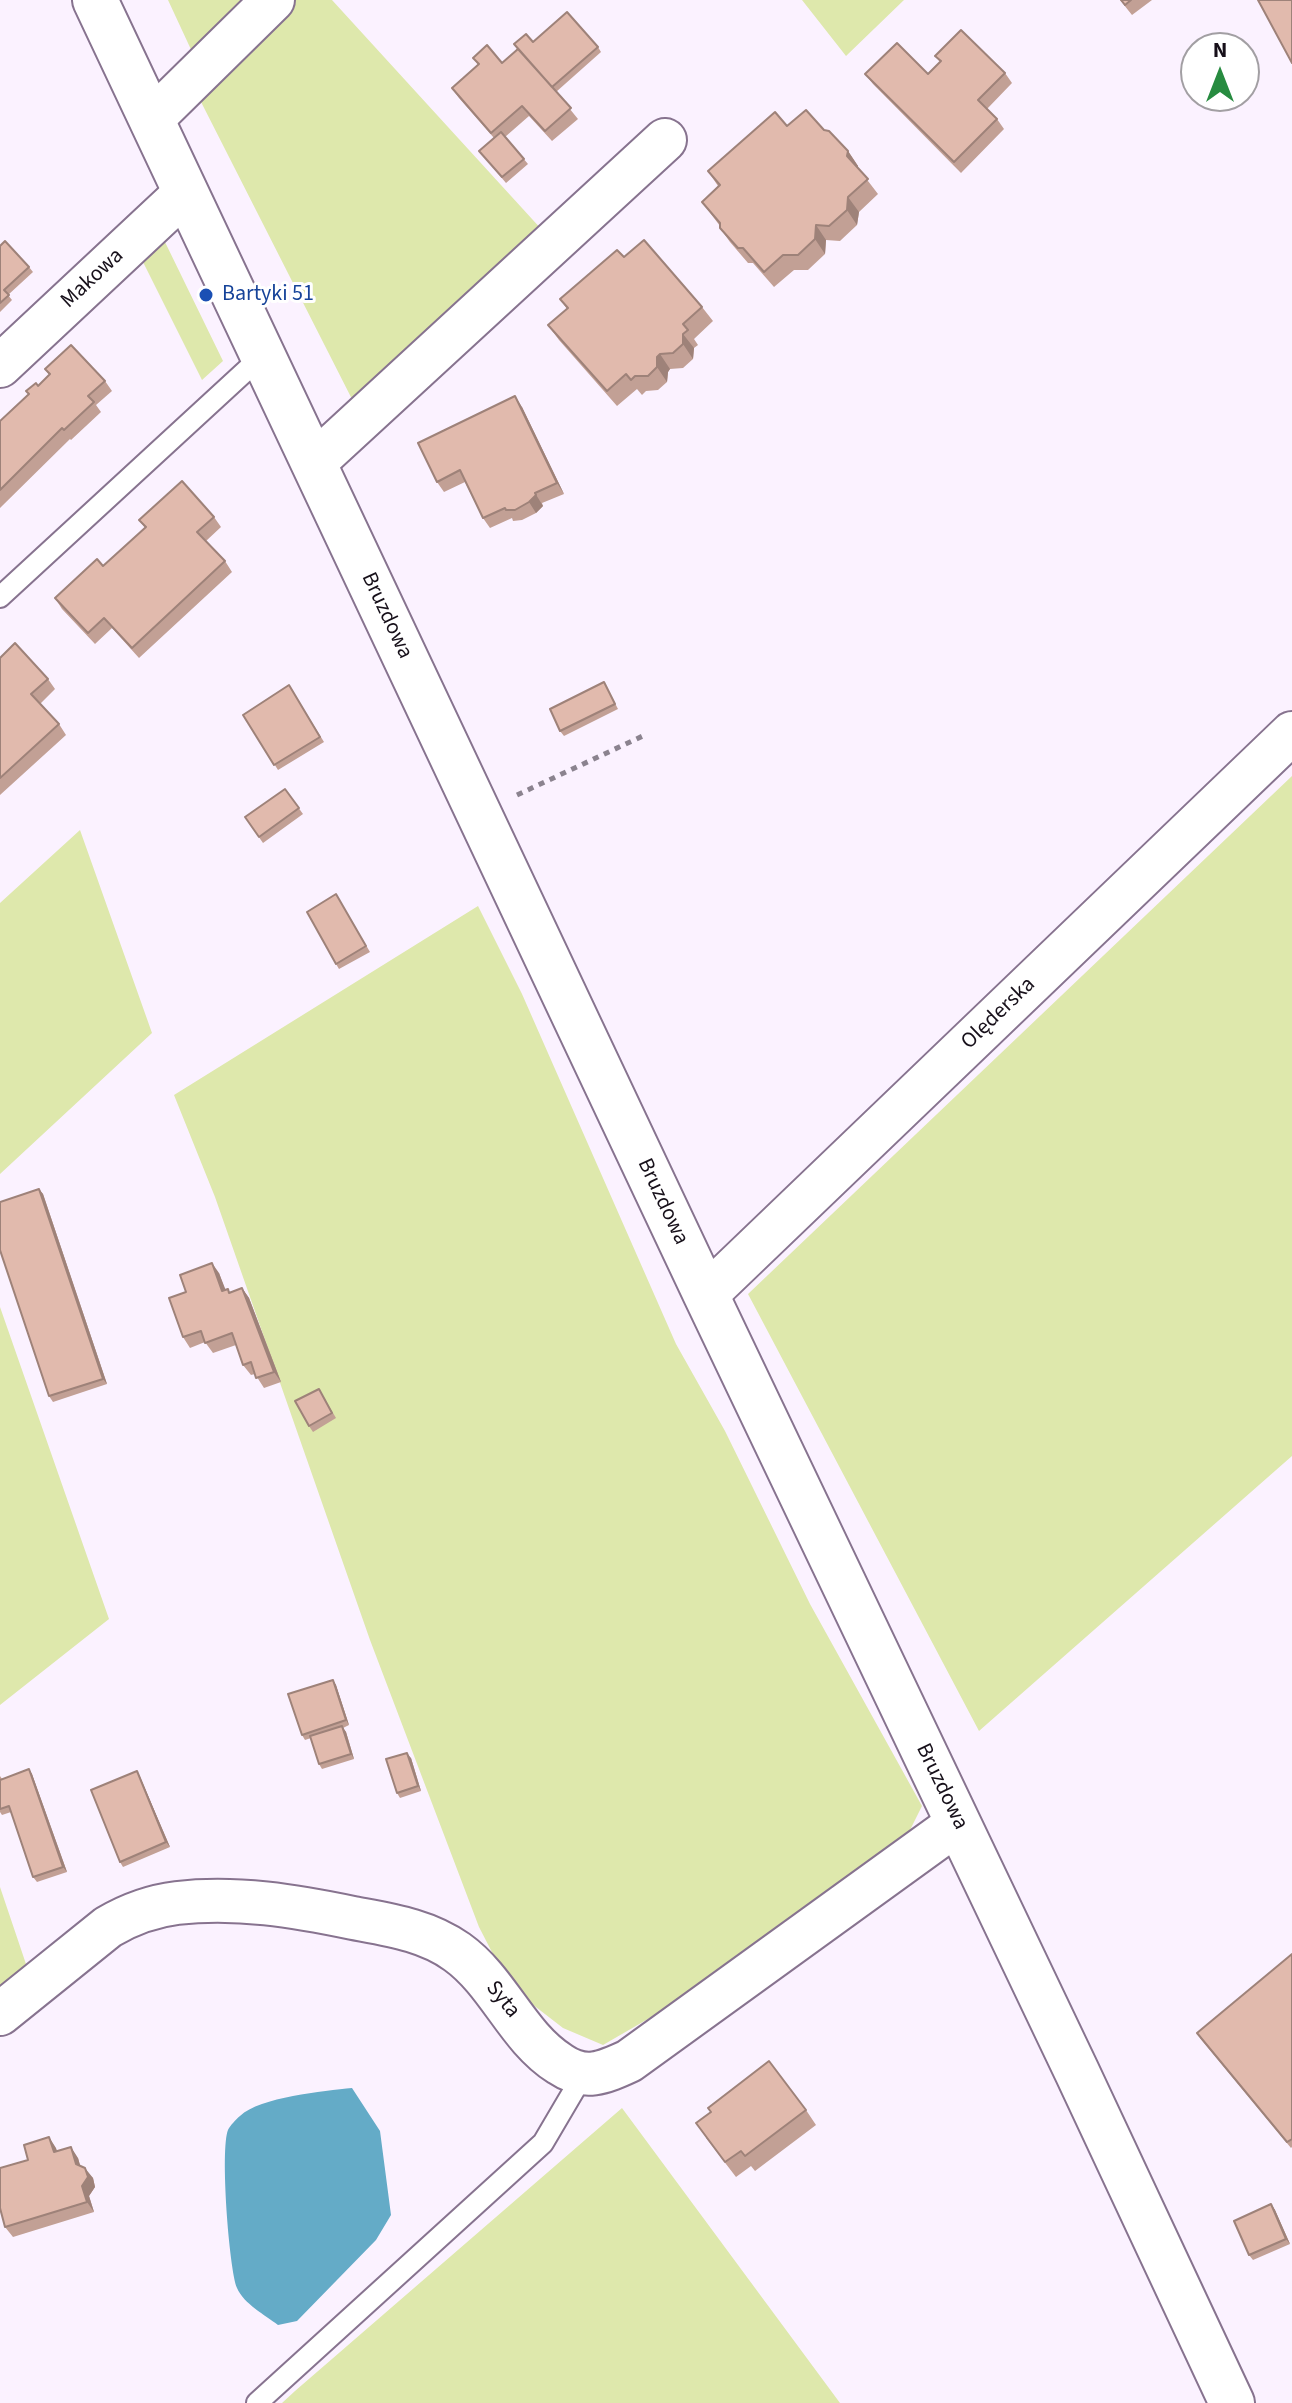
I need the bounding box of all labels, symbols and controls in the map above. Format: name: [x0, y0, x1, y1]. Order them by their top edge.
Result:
north arrow: [1180, 32, 1260, 112]
text: N: [1213, 34, 1227, 66]
street label: Makowa: [56, 243, 130, 315]
place label: Bartyki 51: [222, 282, 314, 308]
marker: Bartyki 51: [197, 286, 215, 304]
street label: Bruzdowa: [355, 569, 417, 663]
street label: Olęderska: [956, 972, 1042, 1056]
street label: Bruzdowa: [631, 1155, 693, 1249]
street label: Bruzdowa: [909, 1740, 973, 1834]
street label: Syta: [479, 1976, 525, 2024]

